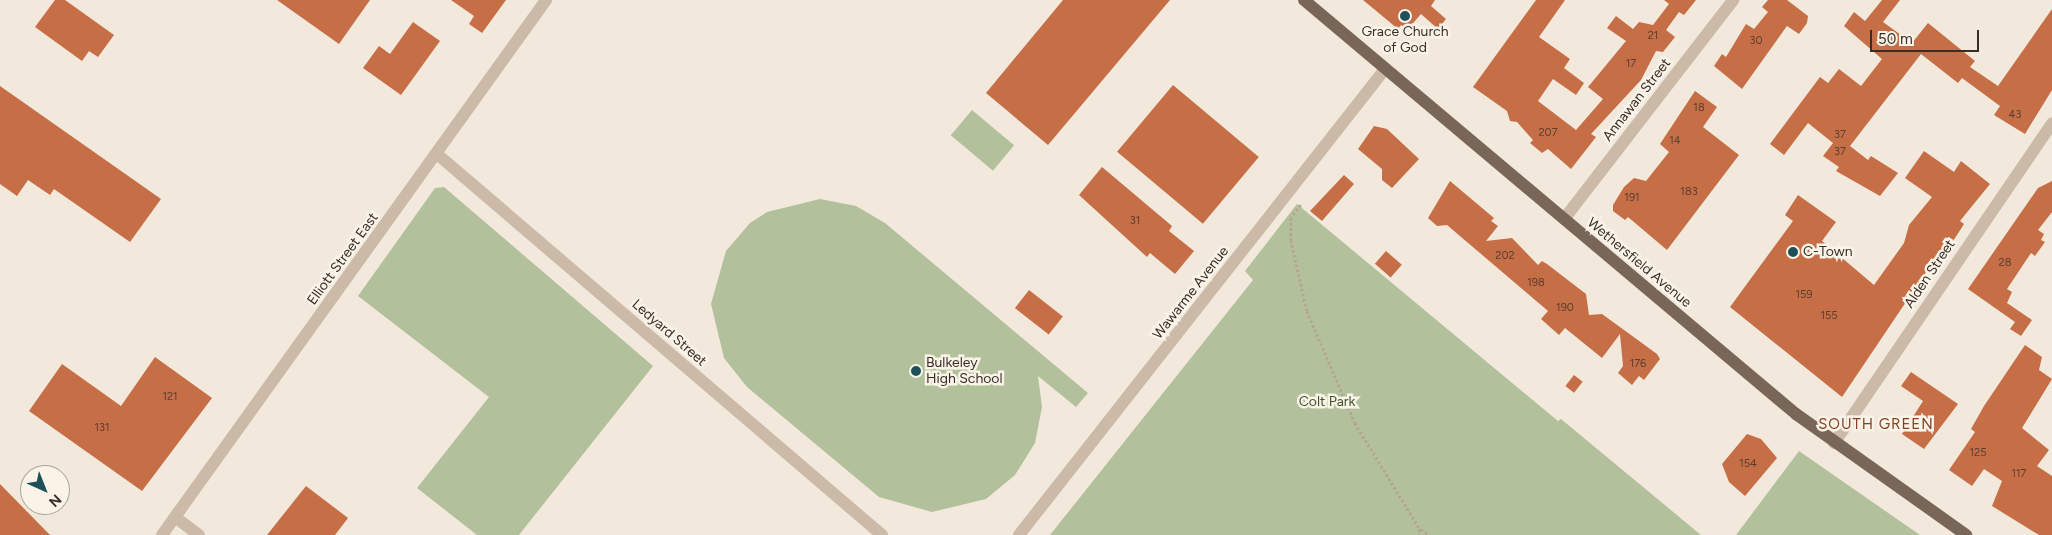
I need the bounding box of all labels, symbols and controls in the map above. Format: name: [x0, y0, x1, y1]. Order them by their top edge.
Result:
marker: Grace Church of God: [1399, 10, 1411, 22]
scale bar: [1872, 20, 1981, 52]
place label: Grace Church of God: [1361, 24, 1449, 56]
house number: 21: [1648, 29, 1658, 43]
text: 50 m: [1878, 30, 1913, 48]
house number: 30: [1749, 34, 1763, 48]
street label: Annawan Street: [1599, 55, 1675, 145]
house number: 17: [1626, 57, 1636, 71]
house number: 18: [1693, 101, 1705, 115]
house number: 43: [2009, 108, 2021, 122]
house number: 207: [1538, 126, 1558, 140]
house number: 37: [1834, 128, 1846, 142]
house number: 14: [1669, 134, 1681, 148]
house number: 37: [1834, 145, 1846, 159]
house number: 183: [1680, 185, 1698, 199]
house number: 191: [1624, 191, 1640, 205]
street label: Elliott Street East: [304, 210, 382, 308]
house number: 31: [1130, 214, 1140, 228]
street label: Wethersfield Avenue: [1584, 215, 1694, 311]
street label: Alden Street: [1901, 237, 1959, 311]
street label: Wawarme Avenue: [1150, 243, 1232, 343]
place label: C-Town: [1803, 244, 1853, 260]
marker: C-Town: [1787, 246, 1799, 258]
house number: 202: [1495, 249, 1515, 263]
house number: 28: [1999, 256, 2011, 270]
house number: 198: [1527, 276, 1545, 290]
house number: 159: [1795, 288, 1813, 302]
street label: Ledyard Street: [628, 296, 710, 370]
house number: 190: [1556, 301, 1574, 315]
house number: 155: [1820, 309, 1838, 323]
place label: Bulkeley High School: [926, 355, 1003, 388]
house number: 176: [1630, 357, 1646, 371]
marker: Bulkeley High School: [910, 365, 922, 377]
house number: 121: [162, 390, 178, 404]
park label: Colt Park: [1299, 394, 1355, 410]
district label: SOUTH GREEN: [1817, 416, 1935, 434]
house number: 131: [94, 421, 110, 435]
house number: 125: [1969, 446, 1987, 460]
house number: 154: [1739, 457, 1757, 471]
north arrow: [20, 465, 70, 515]
house number: 117: [2012, 467, 2026, 481]
text: N: [45, 491, 65, 510]

